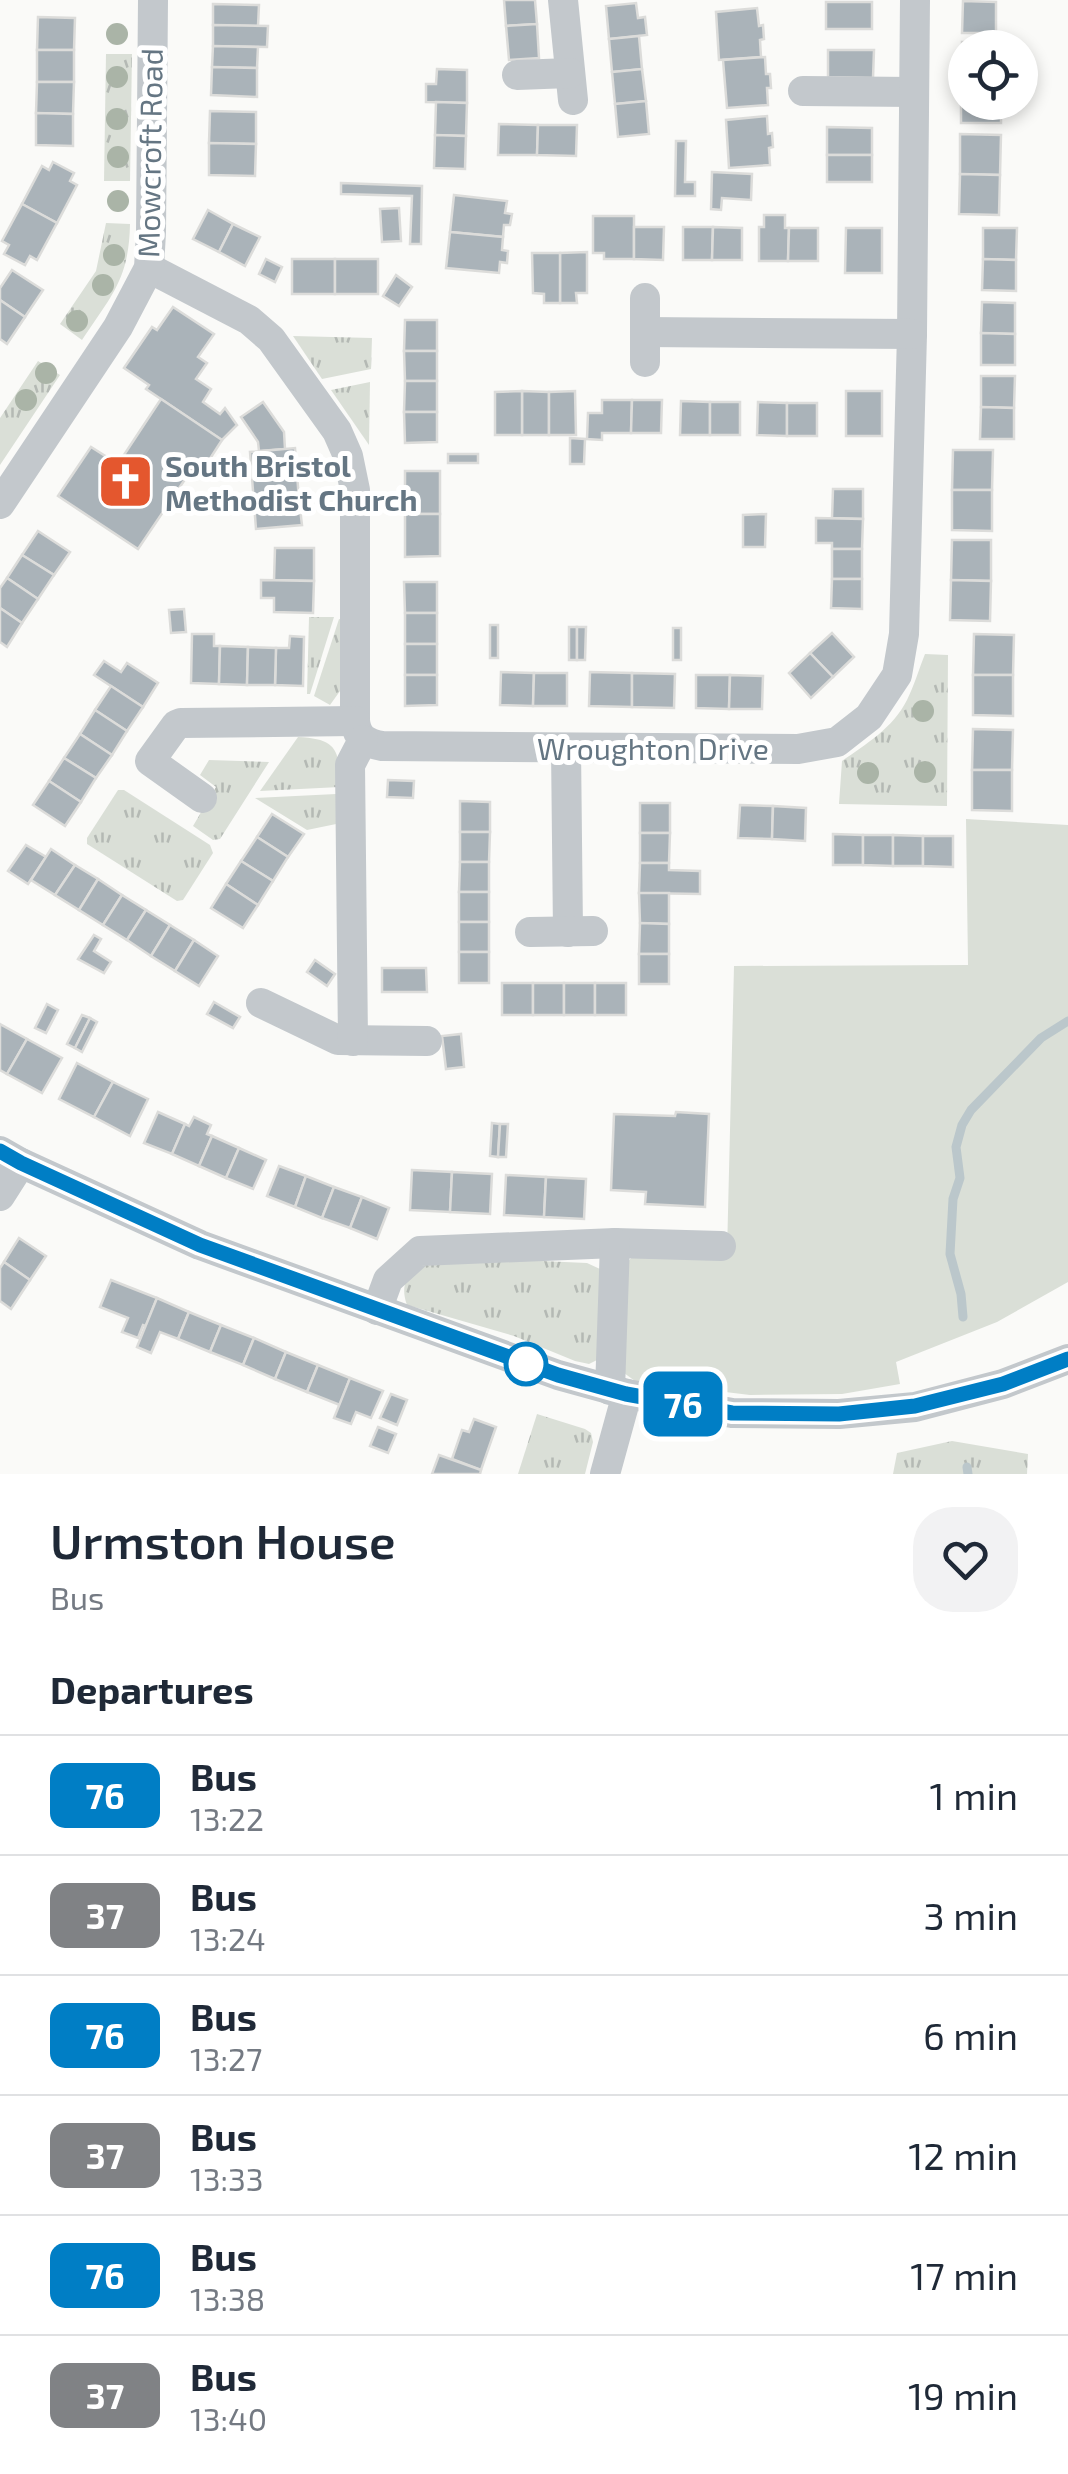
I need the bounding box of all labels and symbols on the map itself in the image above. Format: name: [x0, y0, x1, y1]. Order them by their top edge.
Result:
street label: Mowcroft Road: [129, 48, 169, 258]
place label: South Bristol Methodist Church: [165, 447, 418, 517]
church icon: South Bristol Methodist Church: [96, 452, 156, 512]
street label: Wroughton Drive: [537, 730, 769, 766]
unlabelled marker: [505, 1343, 547, 1385]
line badge: 76: [638, 1372, 728, 1436]

